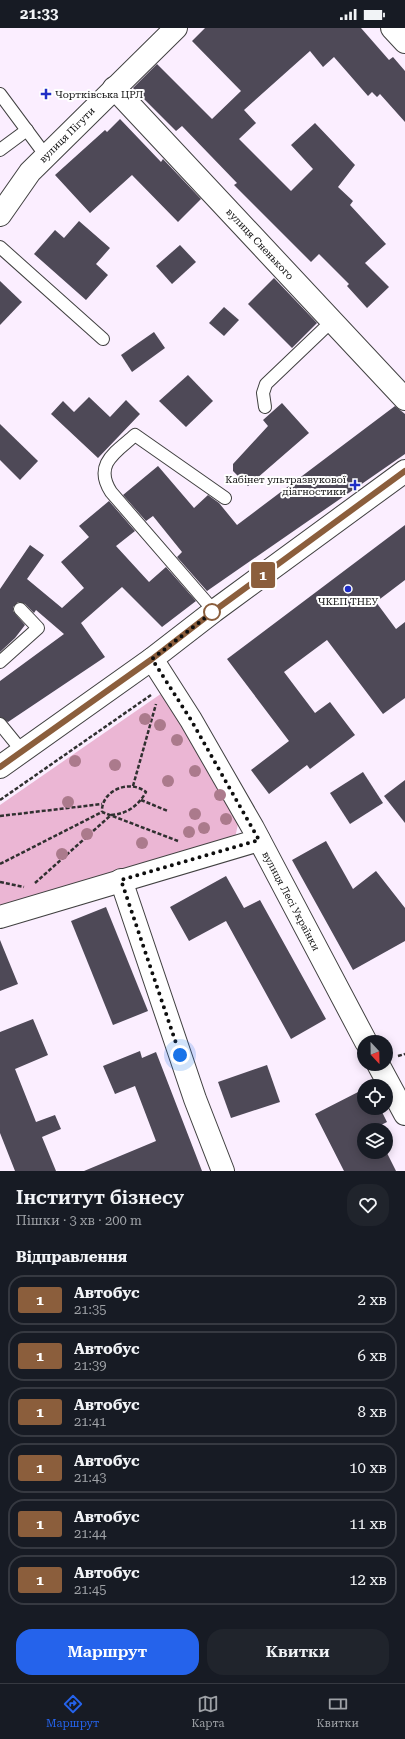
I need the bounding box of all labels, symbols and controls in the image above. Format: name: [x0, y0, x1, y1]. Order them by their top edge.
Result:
text: 21:33: [20, 5, 58, 23]
marker: Чортківська ЦРЛ: [40, 88, 52, 100]
place label: Чортківська ЦРЛ: [55, 89, 143, 100]
street label: вулиця Пігути: [37, 105, 97, 165]
street label: вулиця Сненького: [224, 206, 296, 282]
place label: Кабінет ультразвукової діагностики: [225, 474, 347, 497]
marker: Кабінет ультразвукової діагностики: [349, 479, 361, 491]
line badge: 1: [250, 562, 276, 588]
text: 1: [259, 567, 267, 583]
marker: ЧКЕП ТНЕУ: [343, 584, 353, 594]
place label: ЧКЕП ТНЕУ: [318, 596, 378, 607]
unlabelled marker: [203, 603, 221, 621]
street label: вулиця Лесі Українки: [260, 849, 322, 953]
north arrow: [357, 1035, 393, 1071]
map controls: [357, 1035, 393, 1159]
your location: [170, 1045, 190, 1065]
button: locate: [357, 1079, 393, 1115]
button: layers: [357, 1123, 393, 1159]
button: heart: [347, 1184, 389, 1226]
text: Інститут бізнесу: [16, 1186, 184, 1209]
text: Пішки · 3 хв · 200 m: [16, 1213, 142, 1228]
text: Відправлення: [16, 1248, 127, 1266]
text: Автобус: [74, 1284, 140, 1302]
text: 2 хв: [358, 1291, 387, 1309]
text: 1: [36, 1292, 44, 1308]
text: 21:35: [74, 1302, 106, 1317]
text: Автобус: [74, 1340, 140, 1358]
text: 6 хв: [358, 1347, 387, 1365]
text: 1: [36, 1348, 44, 1364]
text: 21:39: [74, 1358, 106, 1373]
text: Автобус: [74, 1396, 140, 1414]
text: 8 хв: [358, 1403, 387, 1421]
text: 1: [36, 1404, 44, 1420]
text: 21:41: [74, 1414, 106, 1429]
text: Автобус: [74, 1452, 140, 1470]
text: 10 хв: [349, 1459, 387, 1477]
text: 1: [36, 1460, 44, 1476]
text: 21:43: [74, 1470, 106, 1485]
text: Автобус: [74, 1508, 140, 1526]
text: 11 хв: [349, 1515, 387, 1533]
text: 1: [36, 1516, 44, 1532]
text: 21:44: [74, 1526, 106, 1541]
text: Автобус: [74, 1564, 140, 1582]
text: 12 хв: [349, 1571, 387, 1589]
text: 1: [36, 1572, 44, 1588]
text: 21:45: [74, 1582, 106, 1597]
button: Маршрут: [16, 1629, 199, 1675]
button: Квитки: [207, 1629, 389, 1675]
tab: Маршрут: [46, 1693, 99, 1730]
tab: Карта: [192, 1693, 224, 1730]
tab: Квитки: [317, 1693, 359, 1730]

